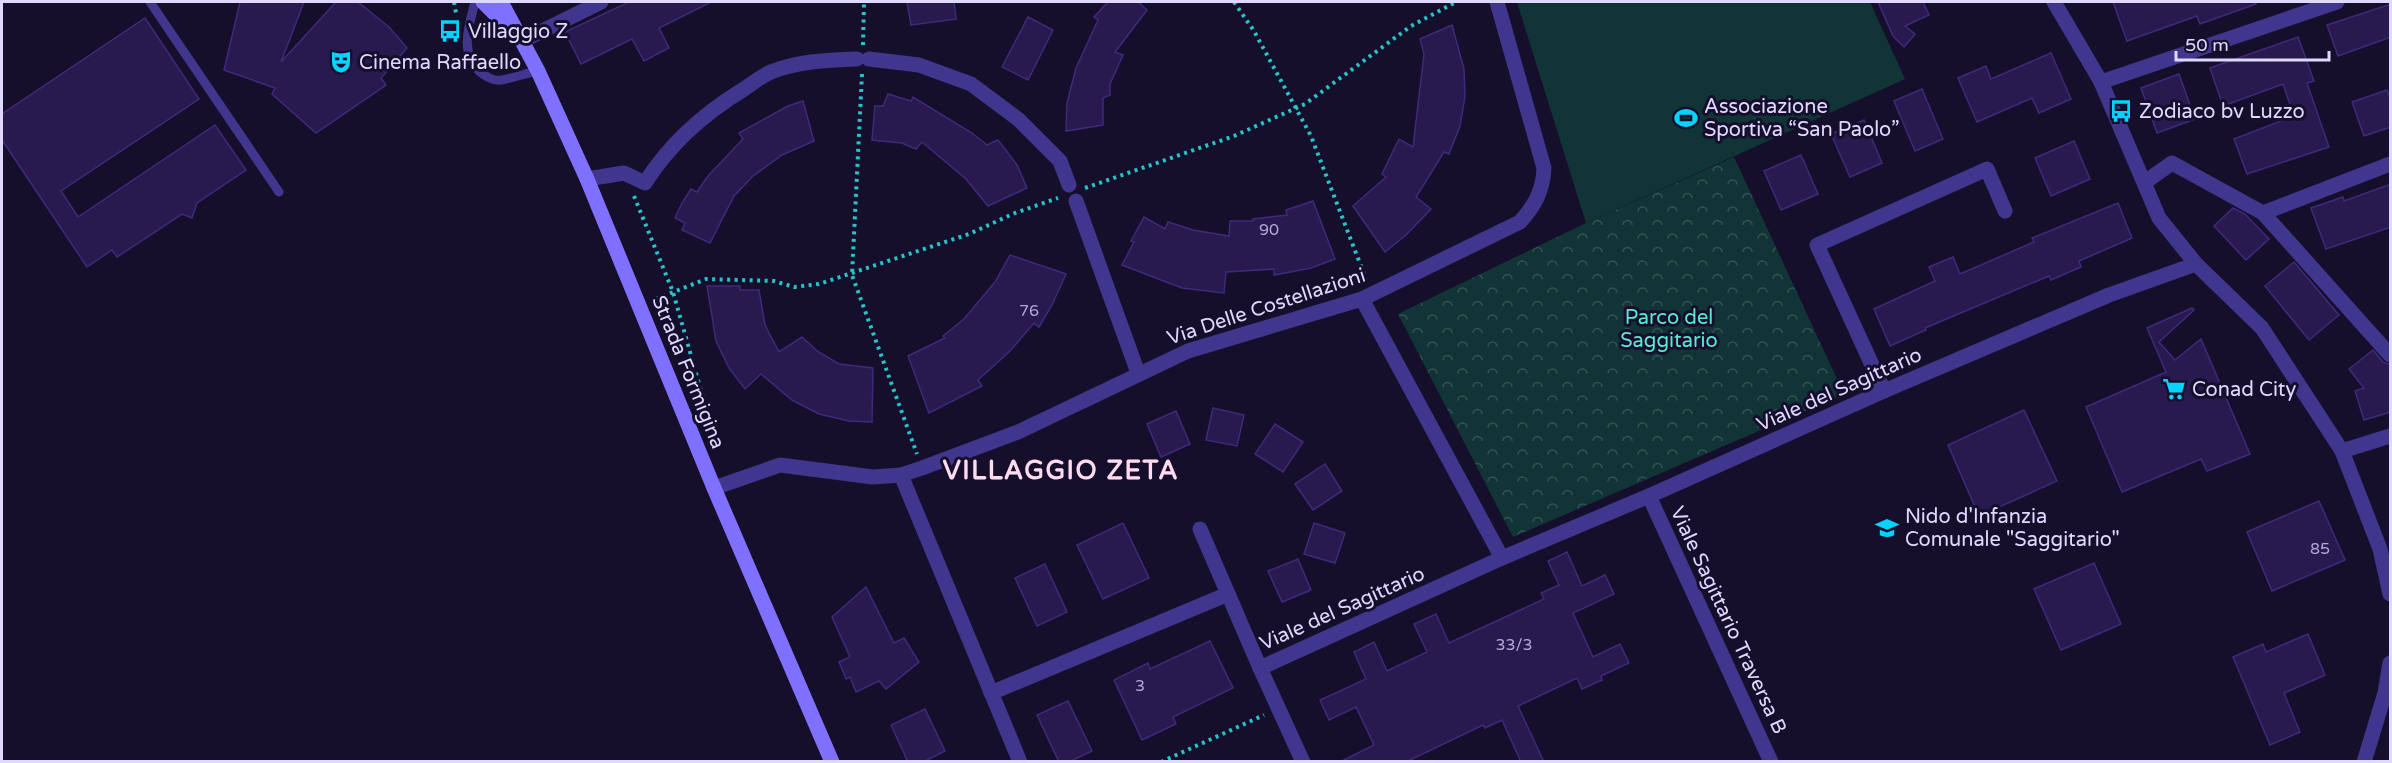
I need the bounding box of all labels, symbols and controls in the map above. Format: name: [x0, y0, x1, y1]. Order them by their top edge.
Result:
bus stop icon: Villaggio Z: [437, 18, 463, 44]
place label: Villaggio Z: [468, 20, 568, 44]
scale bar: [2176, 24, 2329, 62]
text: 50 m: [2185, 34, 2229, 56]
theatre icon: Cinema Raffaello: [328, 49, 354, 75]
place label: Cinema Raffaello: [359, 51, 521, 75]
place label: Associazione Sportiva “San Paolo”: [1704, 95, 1899, 142]
bus stop icon: Zodiaco bv Luzzo: [2108, 98, 2134, 124]
place label: Zodiaco bv Luzzo: [2139, 100, 2305, 124]
sports icon: Associazione Sportiva “San Paolo”: [1673, 105, 1699, 131]
house number: 90: [1259, 220, 1279, 240]
street label: Via Delle Costellazioni: [1164, 264, 1368, 350]
street label: Strada Formigina: [646, 292, 730, 452]
house number: 76: [1019, 301, 1039, 321]
park label: Parco del Saggitario: [1620, 306, 1718, 353]
street label: Viale del Sagittario: [1753, 343, 1926, 437]
supermarket icon: Conad City: [2161, 376, 2187, 402]
place label: Conad City: [2192, 378, 2296, 402]
district label: VILLAGGIO ZETA: [943, 455, 1179, 486]
street label: Viale Sagittario Traversa B: [1665, 503, 1791, 738]
place label: Nido d'Infanzia Comunale "Saggitario": [1905, 505, 2120, 552]
school or university icon: Nido d'Infanzia Comunale "Saggitario": [1874, 515, 1900, 541]
house number: 85: [2310, 539, 2330, 559]
street label: Viale del Sagittario: [1256, 562, 1429, 656]
house number: 33/3: [1495, 635, 1533, 655]
house number: 3: [1135, 676, 1145, 696]

